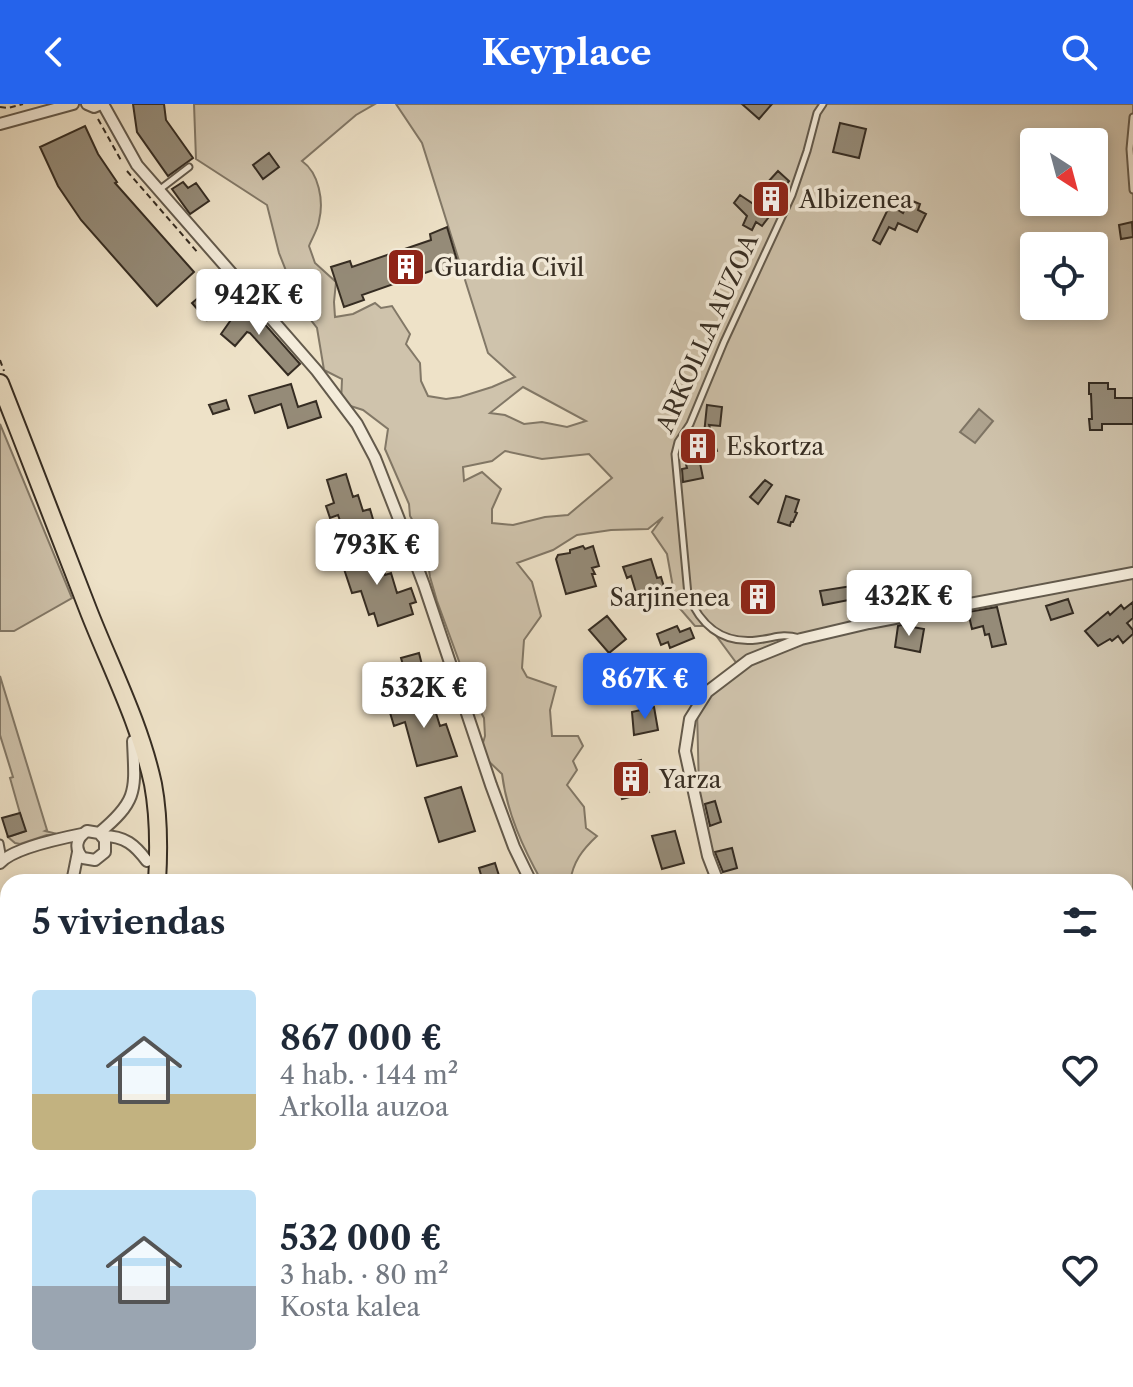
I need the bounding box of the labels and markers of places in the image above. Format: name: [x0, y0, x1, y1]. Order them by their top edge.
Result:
building icon: Albizenea: [750, 178, 792, 220]
place label: Albizenea: [798, 185, 913, 214]
building icon: Guardia Civil: [385, 246, 427, 288]
place label: Guardia Civil: [434, 253, 584, 282]
pin: 942K €: [194, 269, 324, 337]
building icon: Eskortza: [677, 425, 719, 467]
place label: Eskortza: [726, 432, 825, 461]
pin: 793K €: [312, 519, 442, 587]
pin: 432K €: [844, 570, 974, 638]
building icon: Sarjiñenea: [737, 576, 779, 618]
place label: Sarjiñenea: [610, 583, 730, 612]
pin: 867K €: [580, 653, 710, 721]
pin: 532K €: [359, 662, 489, 730]
building icon: Yarza: [610, 758, 652, 800]
place label: Yarza: [658, 765, 722, 794]

